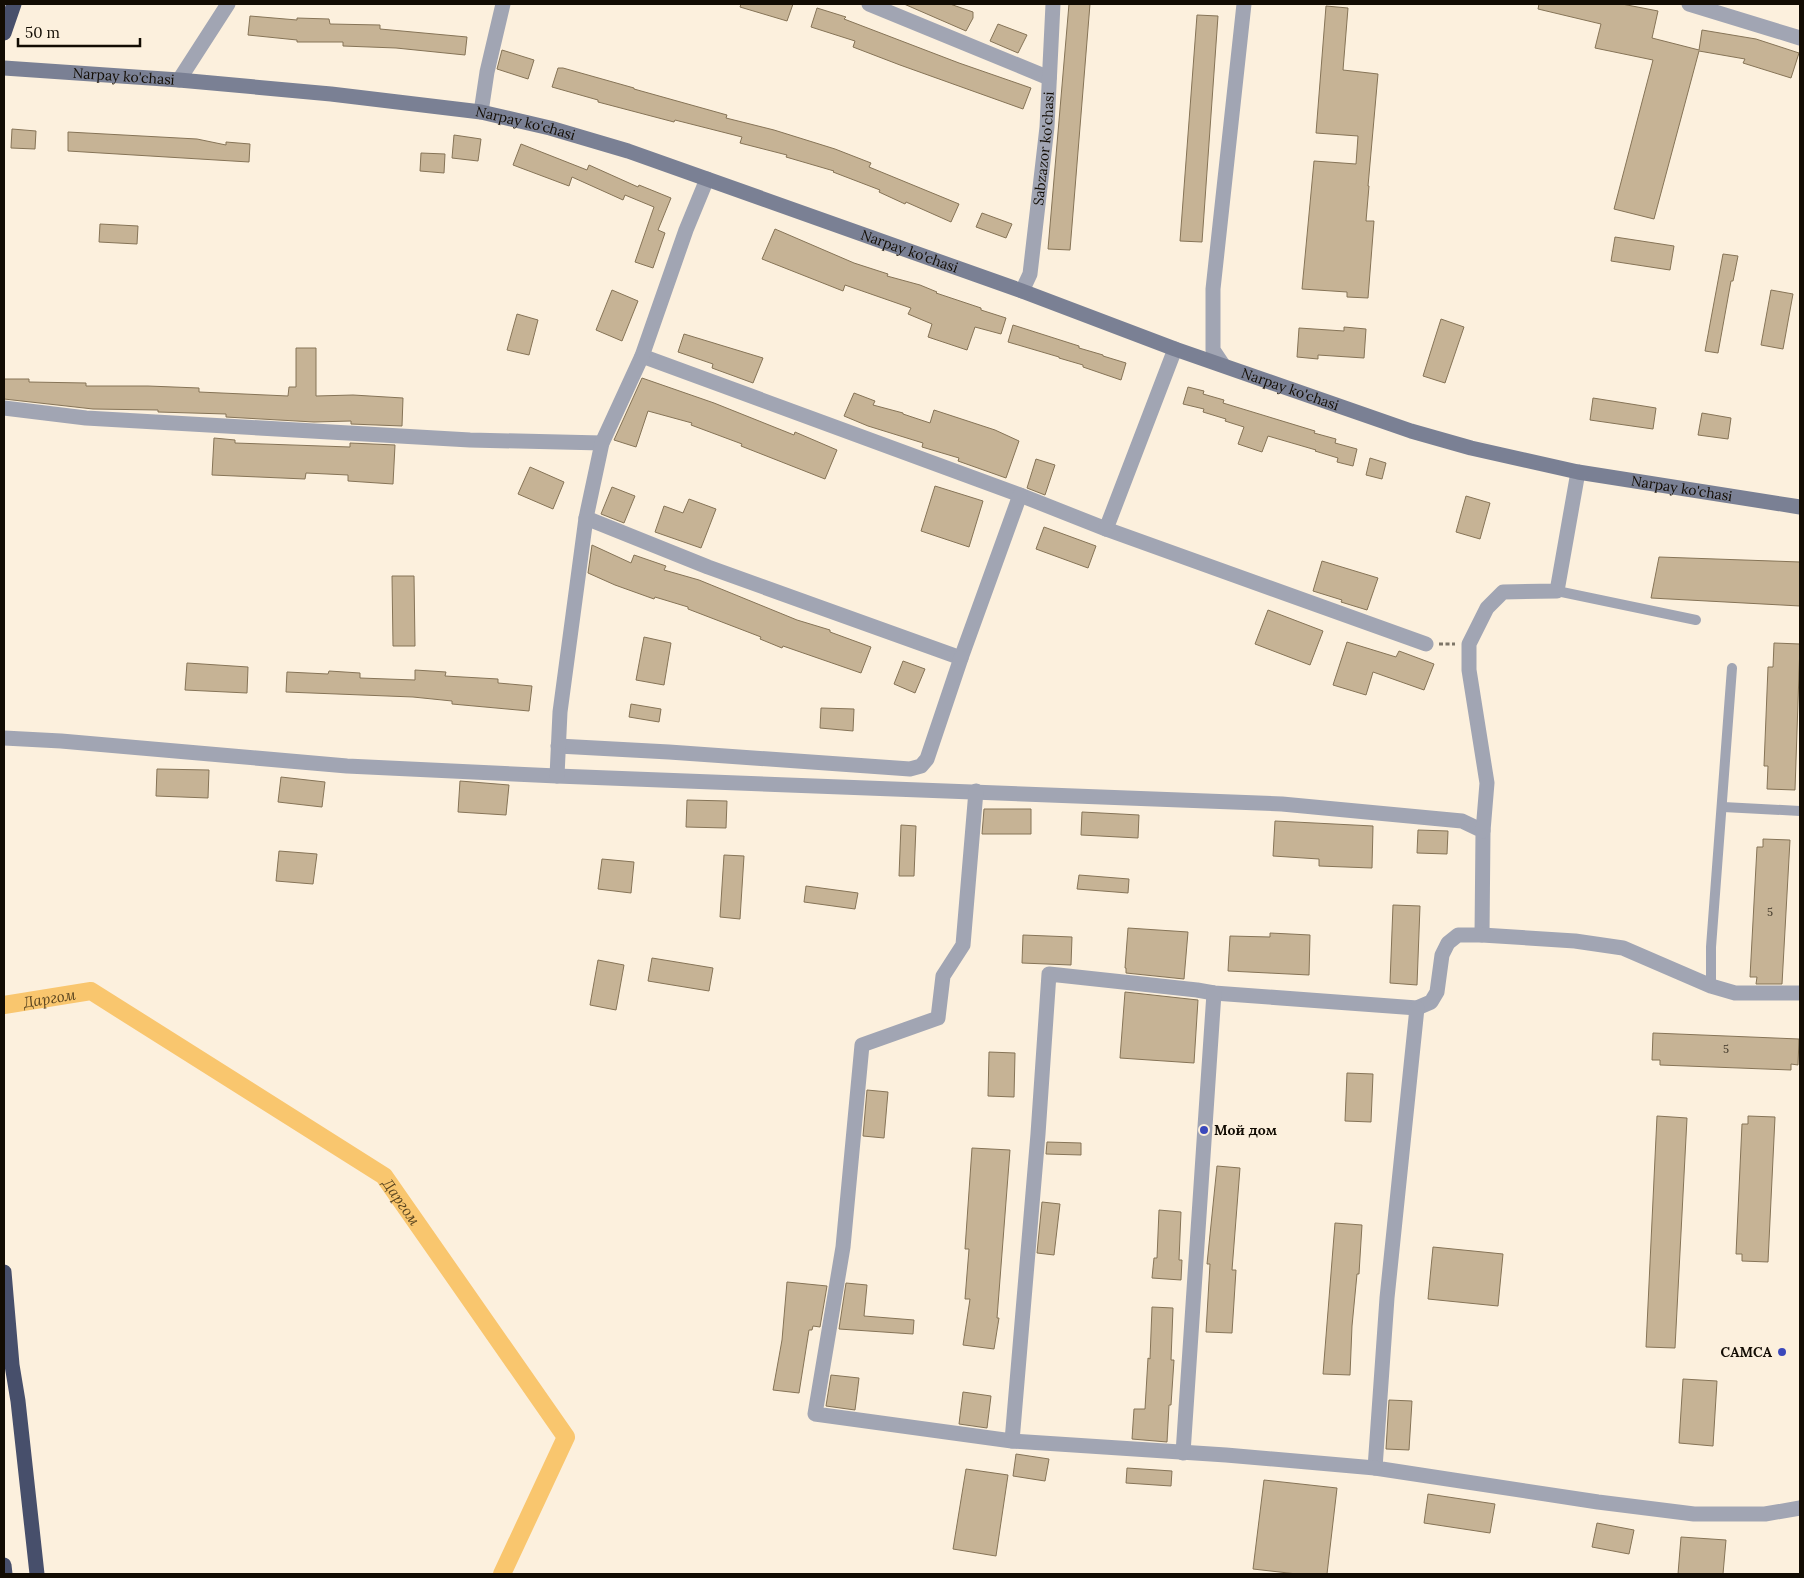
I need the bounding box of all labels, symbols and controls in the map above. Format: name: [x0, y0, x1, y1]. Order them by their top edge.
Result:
scale bar: [18, 15, 140, 47]
text: 50 m: [25, 23, 60, 42]
street label: Narpay ko'chasi: [72, 64, 175, 89]
street label: Sabzazor ko'chasi: [1029, 91, 1058, 206]
street label: Narpay ko'chasi: [474, 102, 578, 144]
street label: Narpay ko'chasi: [858, 225, 961, 277]
street label: Narpay ko'chasi: [1239, 364, 1341, 414]
street label: Narpay ko'chasi: [1630, 472, 1734, 505]
house number: 5: [1767, 905, 1773, 919]
water label: Даргом: [21, 984, 77, 1011]
house number: 5: [1723, 1042, 1729, 1056]
place label: Мой дом: [1214, 1121, 1277, 1139]
marker: Мой дом: [1198, 1124, 1210, 1136]
water label: Даргом: [379, 1174, 425, 1229]
place label: САМСА: [1721, 1343, 1773, 1361]
marker: САМСА: [1776, 1346, 1788, 1358]

